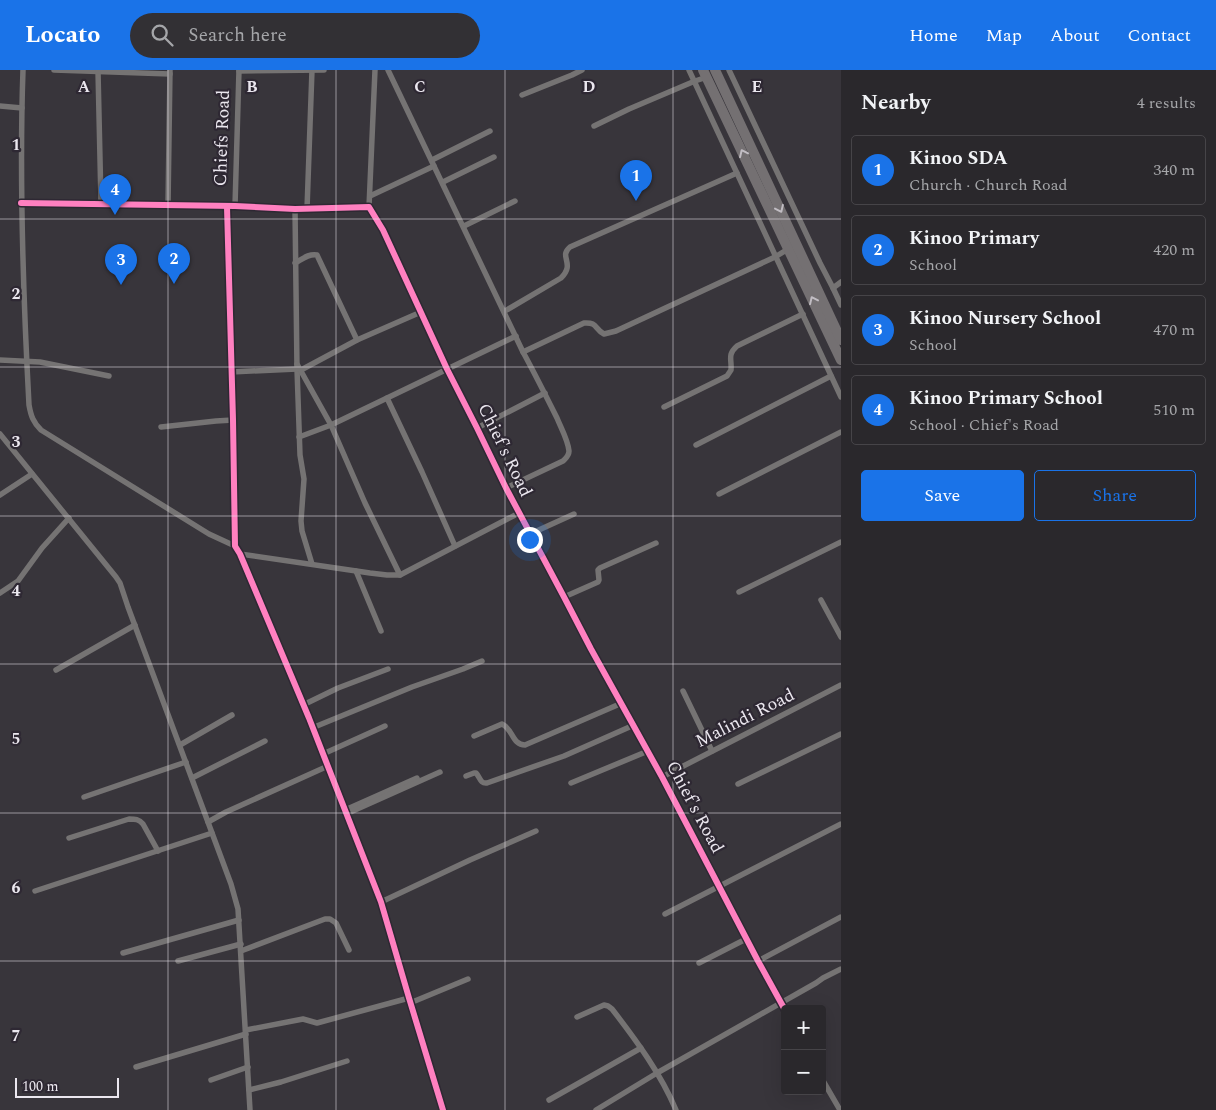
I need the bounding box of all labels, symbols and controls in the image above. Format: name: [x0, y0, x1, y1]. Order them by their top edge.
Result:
search box: [130, 13, 480, 58]
text: Locato: [25, 17, 100, 53]
icon: search: [148, 21, 176, 49]
text: Search here: [188, 21, 287, 50]
text: Home: [909, 22, 958, 49]
text: Map: [986, 22, 1022, 49]
text: About: [1050, 22, 1100, 49]
text: Contact: [1128, 22, 1191, 49]
text: A: [78, 75, 91, 99]
text: B: [246, 75, 258, 99]
text: C: [414, 75, 426, 99]
text: D: [583, 75, 596, 99]
text: E: [752, 75, 762, 99]
text: Nearby: [861, 87, 931, 119]
street label: Chiefs Road: [207, 89, 237, 187]
text: 4 results: [1137, 91, 1196, 115]
text: 1: [12, 133, 20, 157]
text: Kinoo SDA: [909, 144, 1008, 173]
one-way arrow: [738, 149, 749, 158]
text: 1: [874, 158, 882, 182]
text: 340 m: [1153, 158, 1195, 182]
pin: 1: [620, 160, 652, 201]
text: Church · Church Road: [909, 173, 1068, 197]
pin: 4: [99, 174, 131, 215]
one-way arrow: [774, 204, 784, 213]
text: Kinoo Primary: [909, 224, 1039, 253]
text: 2: [874, 238, 882, 262]
text: 420 m: [1153, 238, 1195, 262]
pin: 2: [158, 243, 190, 284]
pin: 3: [105, 244, 137, 285]
text: School: [909, 253, 957, 277]
text: 2: [12, 282, 21, 306]
one-way arrow: [808, 296, 819, 305]
text: Kinoo Nursery School: [909, 304, 1101, 333]
text: 3: [874, 318, 882, 342]
text: 470 m: [1153, 318, 1195, 342]
text: School: [909, 333, 957, 357]
text: Kinoo Primary School: [909, 384, 1103, 413]
text: 4: [874, 398, 882, 422]
text: 510 m: [1153, 398, 1195, 422]
street label: Chief's Road: [471, 399, 539, 501]
text: School · Chief's Road: [909, 413, 1059, 437]
text: 3: [12, 430, 21, 454]
button: Save: [861, 470, 1024, 521]
button: Share: [1034, 470, 1196, 521]
your location: [517, 527, 543, 553]
text: 4: [12, 579, 21, 603]
street label: Malindi Road: [691, 681, 799, 755]
text: 5: [12, 727, 20, 751]
street label: Chief's Road: [659, 756, 731, 858]
text: 6: [12, 876, 21, 900]
map controls: [781, 1005, 826, 1095]
button: +: [781, 1005, 826, 1050]
text: 7: [12, 1024, 21, 1048]
button: −: [781, 1050, 826, 1095]
scale bar: [15, 1075, 119, 1098]
text: 100 m: [22, 1076, 59, 1097]

